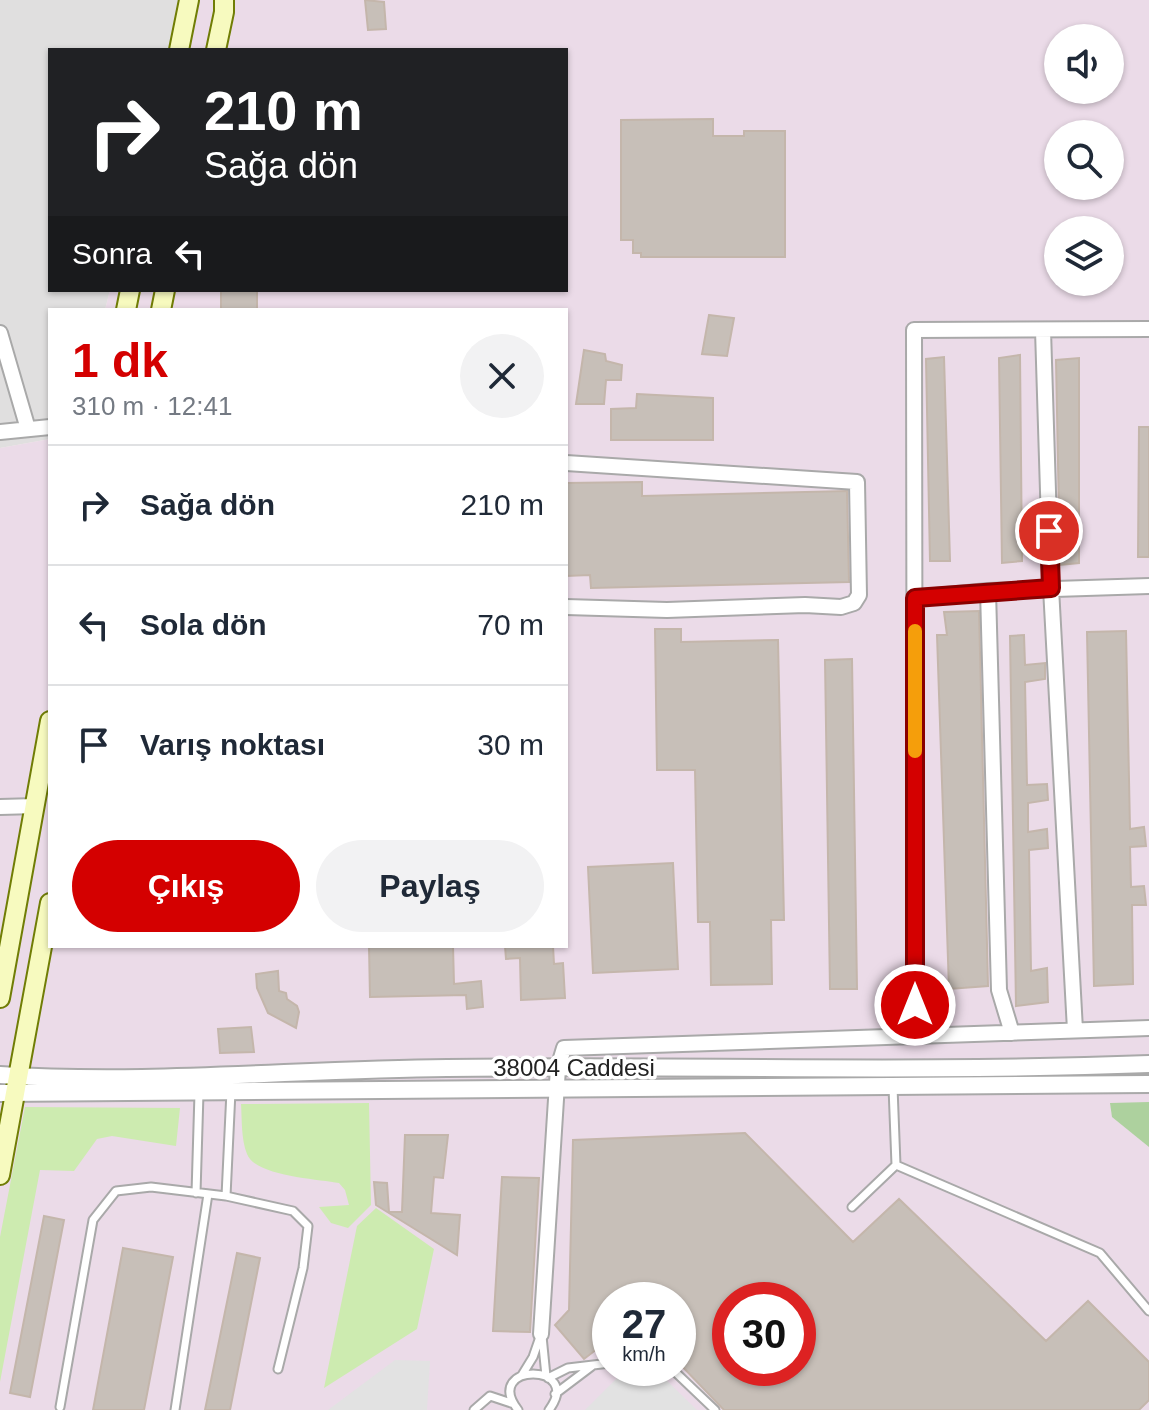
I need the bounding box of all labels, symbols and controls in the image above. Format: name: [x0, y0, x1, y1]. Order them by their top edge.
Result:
map controls: [1044, 24, 1124, 296]
button: sound: [1044, 24, 1124, 104]
text: 210 m: [204, 79, 363, 142]
icon: right: [72, 80, 176, 184]
button: search: [1044, 120, 1124, 200]
text: Sağa dön: [204, 145, 358, 186]
button: layers: [1044, 216, 1124, 296]
icon: left: [168, 232, 212, 276]
text: Sonra: [72, 237, 152, 270]
text: 1 dk: [72, 334, 168, 387]
button: close: [460, 334, 544, 418]
text: 310 m · 12:41: [72, 391, 232, 421]
icon: right: [72, 483, 116, 527]
text: Sağa dön: [140, 488, 275, 521]
text: 210 m: [461, 488, 544, 521]
pin: [1015, 497, 1083, 565]
icon: arrive: [1027, 509, 1071, 553]
icon: left: [72, 603, 116, 647]
text: Sola dön: [140, 608, 267, 641]
text: 70 m: [477, 608, 544, 641]
icon: arrive: [72, 723, 116, 767]
text: Varış noktası: [140, 728, 325, 761]
text: 30 m: [477, 728, 544, 761]
button: Çıkış: [72, 840, 300, 932]
button: Paylaş: [316, 840, 544, 932]
position arrow: [873, 963, 957, 1047]
street label: 38004 Caddesi: [493, 1054, 655, 1081]
speed limit sign: 30: [712, 1282, 816, 1386]
text: 27: [622, 1302, 666, 1346]
text: km/h: [622, 1343, 666, 1365]

